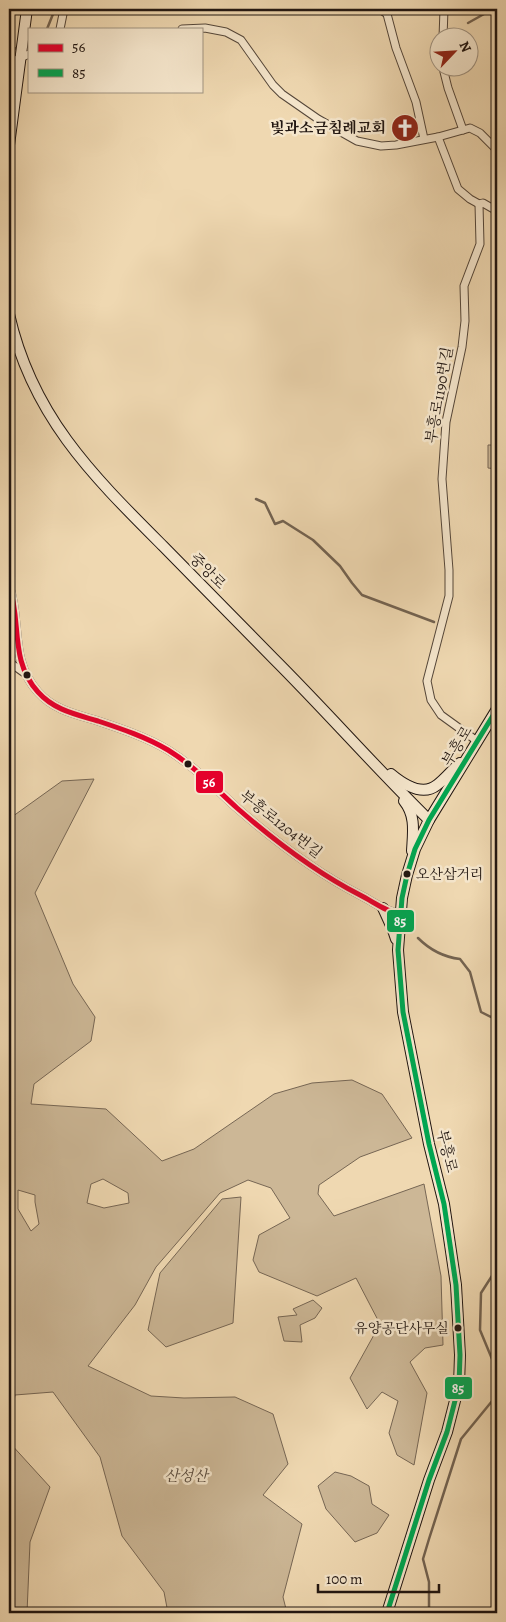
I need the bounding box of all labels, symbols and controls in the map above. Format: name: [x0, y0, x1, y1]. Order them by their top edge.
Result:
legend: [28, 28, 202, 92]
north arrow: [428, 28, 478, 78]
text: 56: [72, 37, 85, 57]
text: N: [455, 38, 476, 55]
text: 85: [72, 63, 86, 83]
church icon: 빛과소금침례교회: [390, 113, 420, 143]
place label: 빛과소금침례교회: [270, 118, 386, 138]
street label: 부흥로1190번길: [421, 345, 457, 445]
street label: 중앙로: [186, 549, 231, 594]
unlabelled marker: [22, 670, 32, 680]
street label: 부흥로: [437, 722, 477, 770]
unlabelled marker: [183, 759, 193, 769]
line badge: 56: [195, 770, 224, 794]
text: 56: [203, 773, 216, 792]
street label: 부흥로1204번길: [236, 785, 326, 863]
place label: 오산삼거리: [416, 865, 484, 884]
marker: 오산삼거리: [402, 869, 412, 879]
line badge: 85: [386, 909, 415, 933]
text: 85: [394, 912, 406, 931]
street label: 부흥로: [432, 1127, 462, 1175]
place label: 유양공단사무실: [354, 1319, 449, 1338]
marker: 유양공단사무실: [453, 1323, 463, 1333]
line badge: 85: [444, 1376, 473, 1400]
text: 85: [452, 1379, 464, 1398]
park label: 산성산: [164, 1466, 210, 1486]
scale bar: [318, 1562, 440, 1594]
text: 100 m: [326, 1569, 363, 1589]

